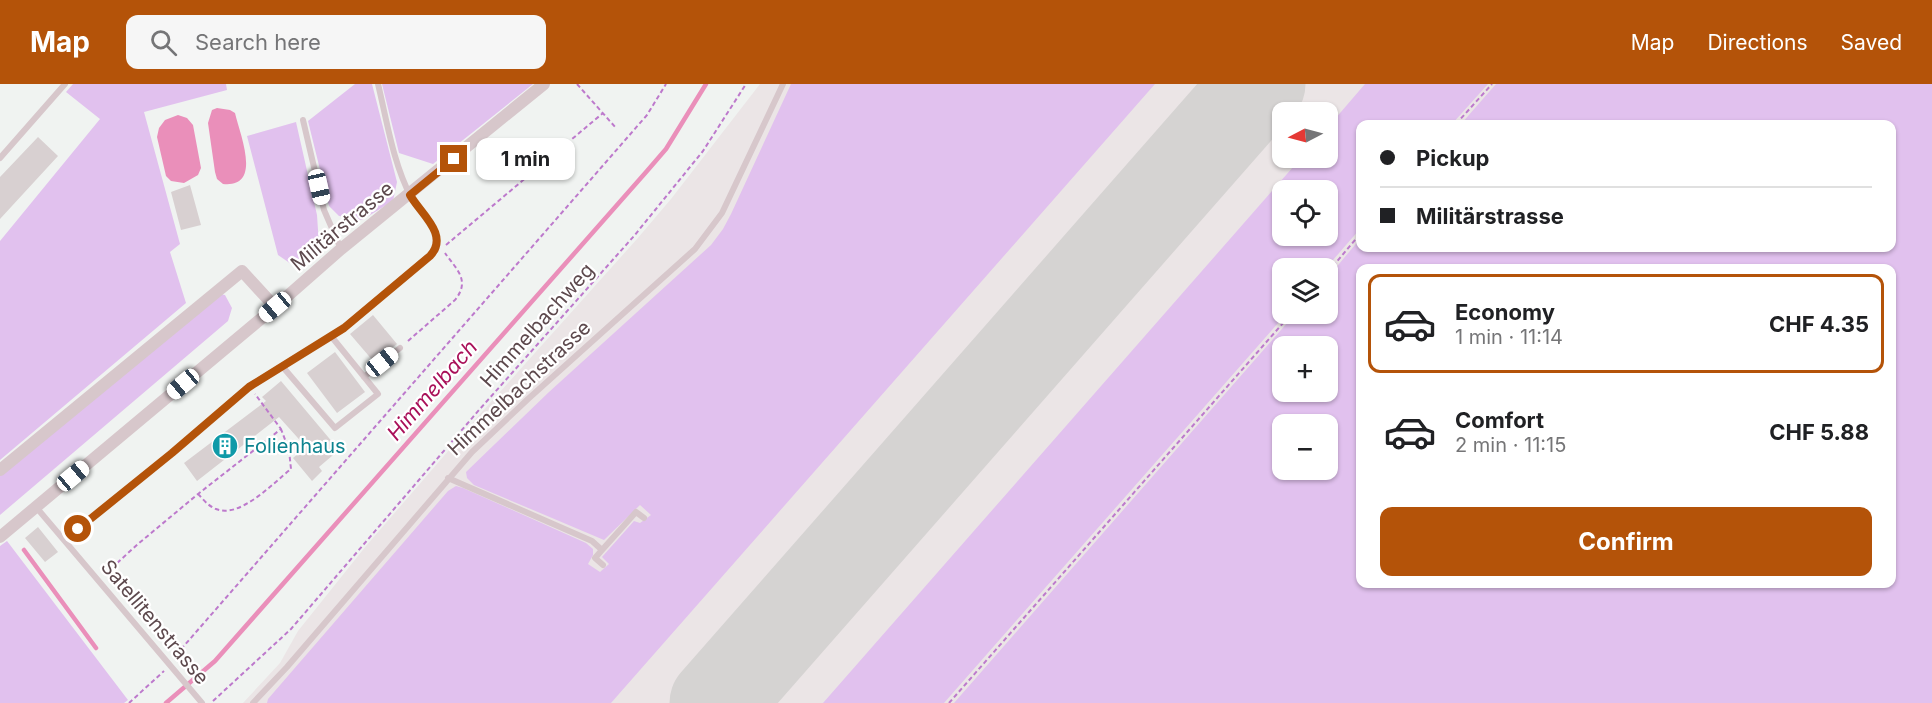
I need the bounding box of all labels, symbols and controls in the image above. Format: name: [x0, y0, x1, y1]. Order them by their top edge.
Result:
search box: [126, 15, 546, 69]
text: Map: [30, 25, 90, 59]
icon: search: [147, 26, 180, 59]
text: Search here: [195, 29, 321, 55]
text: Map: [1631, 30, 1674, 55]
text: Directions: [1707, 30, 1808, 55]
text: Saved: [1841, 30, 1902, 55]
north arrow: [1272, 102, 1338, 168]
map controls: [1272, 102, 1338, 480]
callout: 1 min: [475, 138, 574, 180]
route end: [440, 145, 467, 172]
text: Pickup: [1416, 145, 1490, 171]
text: 1 min: [501, 147, 550, 171]
car: [306, 167, 332, 207]
street label: Militärstrasse: [286, 176, 398, 276]
button: locate: [1272, 180, 1338, 246]
text: Militärstrasse: [1416, 203, 1564, 229]
street label: Himmelbachweg: [475, 258, 599, 392]
button: layers: [1272, 258, 1338, 324]
car: [255, 289, 295, 325]
icon: car: [1383, 297, 1437, 351]
text: Economy: [1455, 299, 1555, 325]
text: CHF 4.35: [1769, 311, 1869, 337]
street label: Himmelbachstrasse: [443, 316, 595, 460]
text: 1 min · 11:14: [1455, 325, 1563, 349]
water label: Himmelbach: [382, 335, 482, 445]
button: +: [1272, 336, 1338, 402]
car: [362, 344, 402, 380]
car: [163, 366, 203, 402]
icon: car: [1383, 405, 1437, 459]
text: Comfort: [1455, 407, 1544, 433]
button: −: [1272, 414, 1338, 480]
text: CHF 5.88: [1769, 419, 1869, 445]
building icon: Folienhaus: [210, 431, 240, 461]
text: 2 min · 11:15: [1455, 433, 1566, 457]
place label: Folienhaus: [244, 434, 346, 458]
car: [53, 458, 93, 494]
button: Confirm: [1380, 507, 1872, 576]
route start: [64, 515, 91, 542]
street label: Satellitenstrasse: [96, 555, 214, 689]

